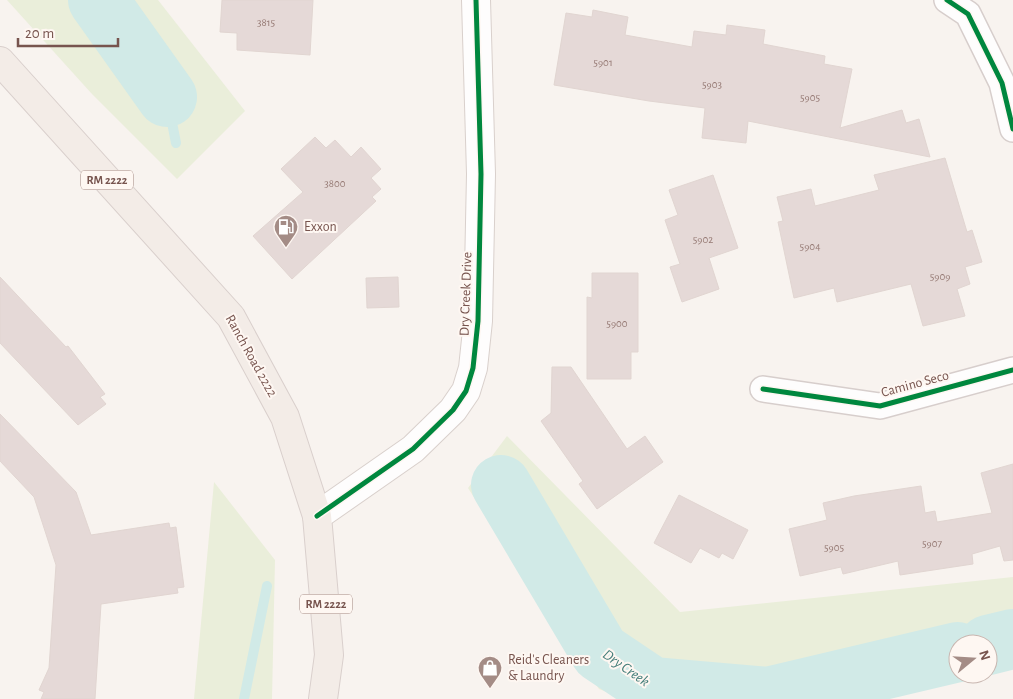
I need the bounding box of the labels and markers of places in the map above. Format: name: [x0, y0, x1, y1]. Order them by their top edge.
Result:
fuel station icon: Exxon: [273, 214, 299, 248]
place label: Exxon: [304, 220, 337, 234]
place label: Reid's Cleaners & Laundry: [508, 653, 589, 683]
shop icon: Reid's Cleaners & Laundry: [477, 655, 503, 689]

